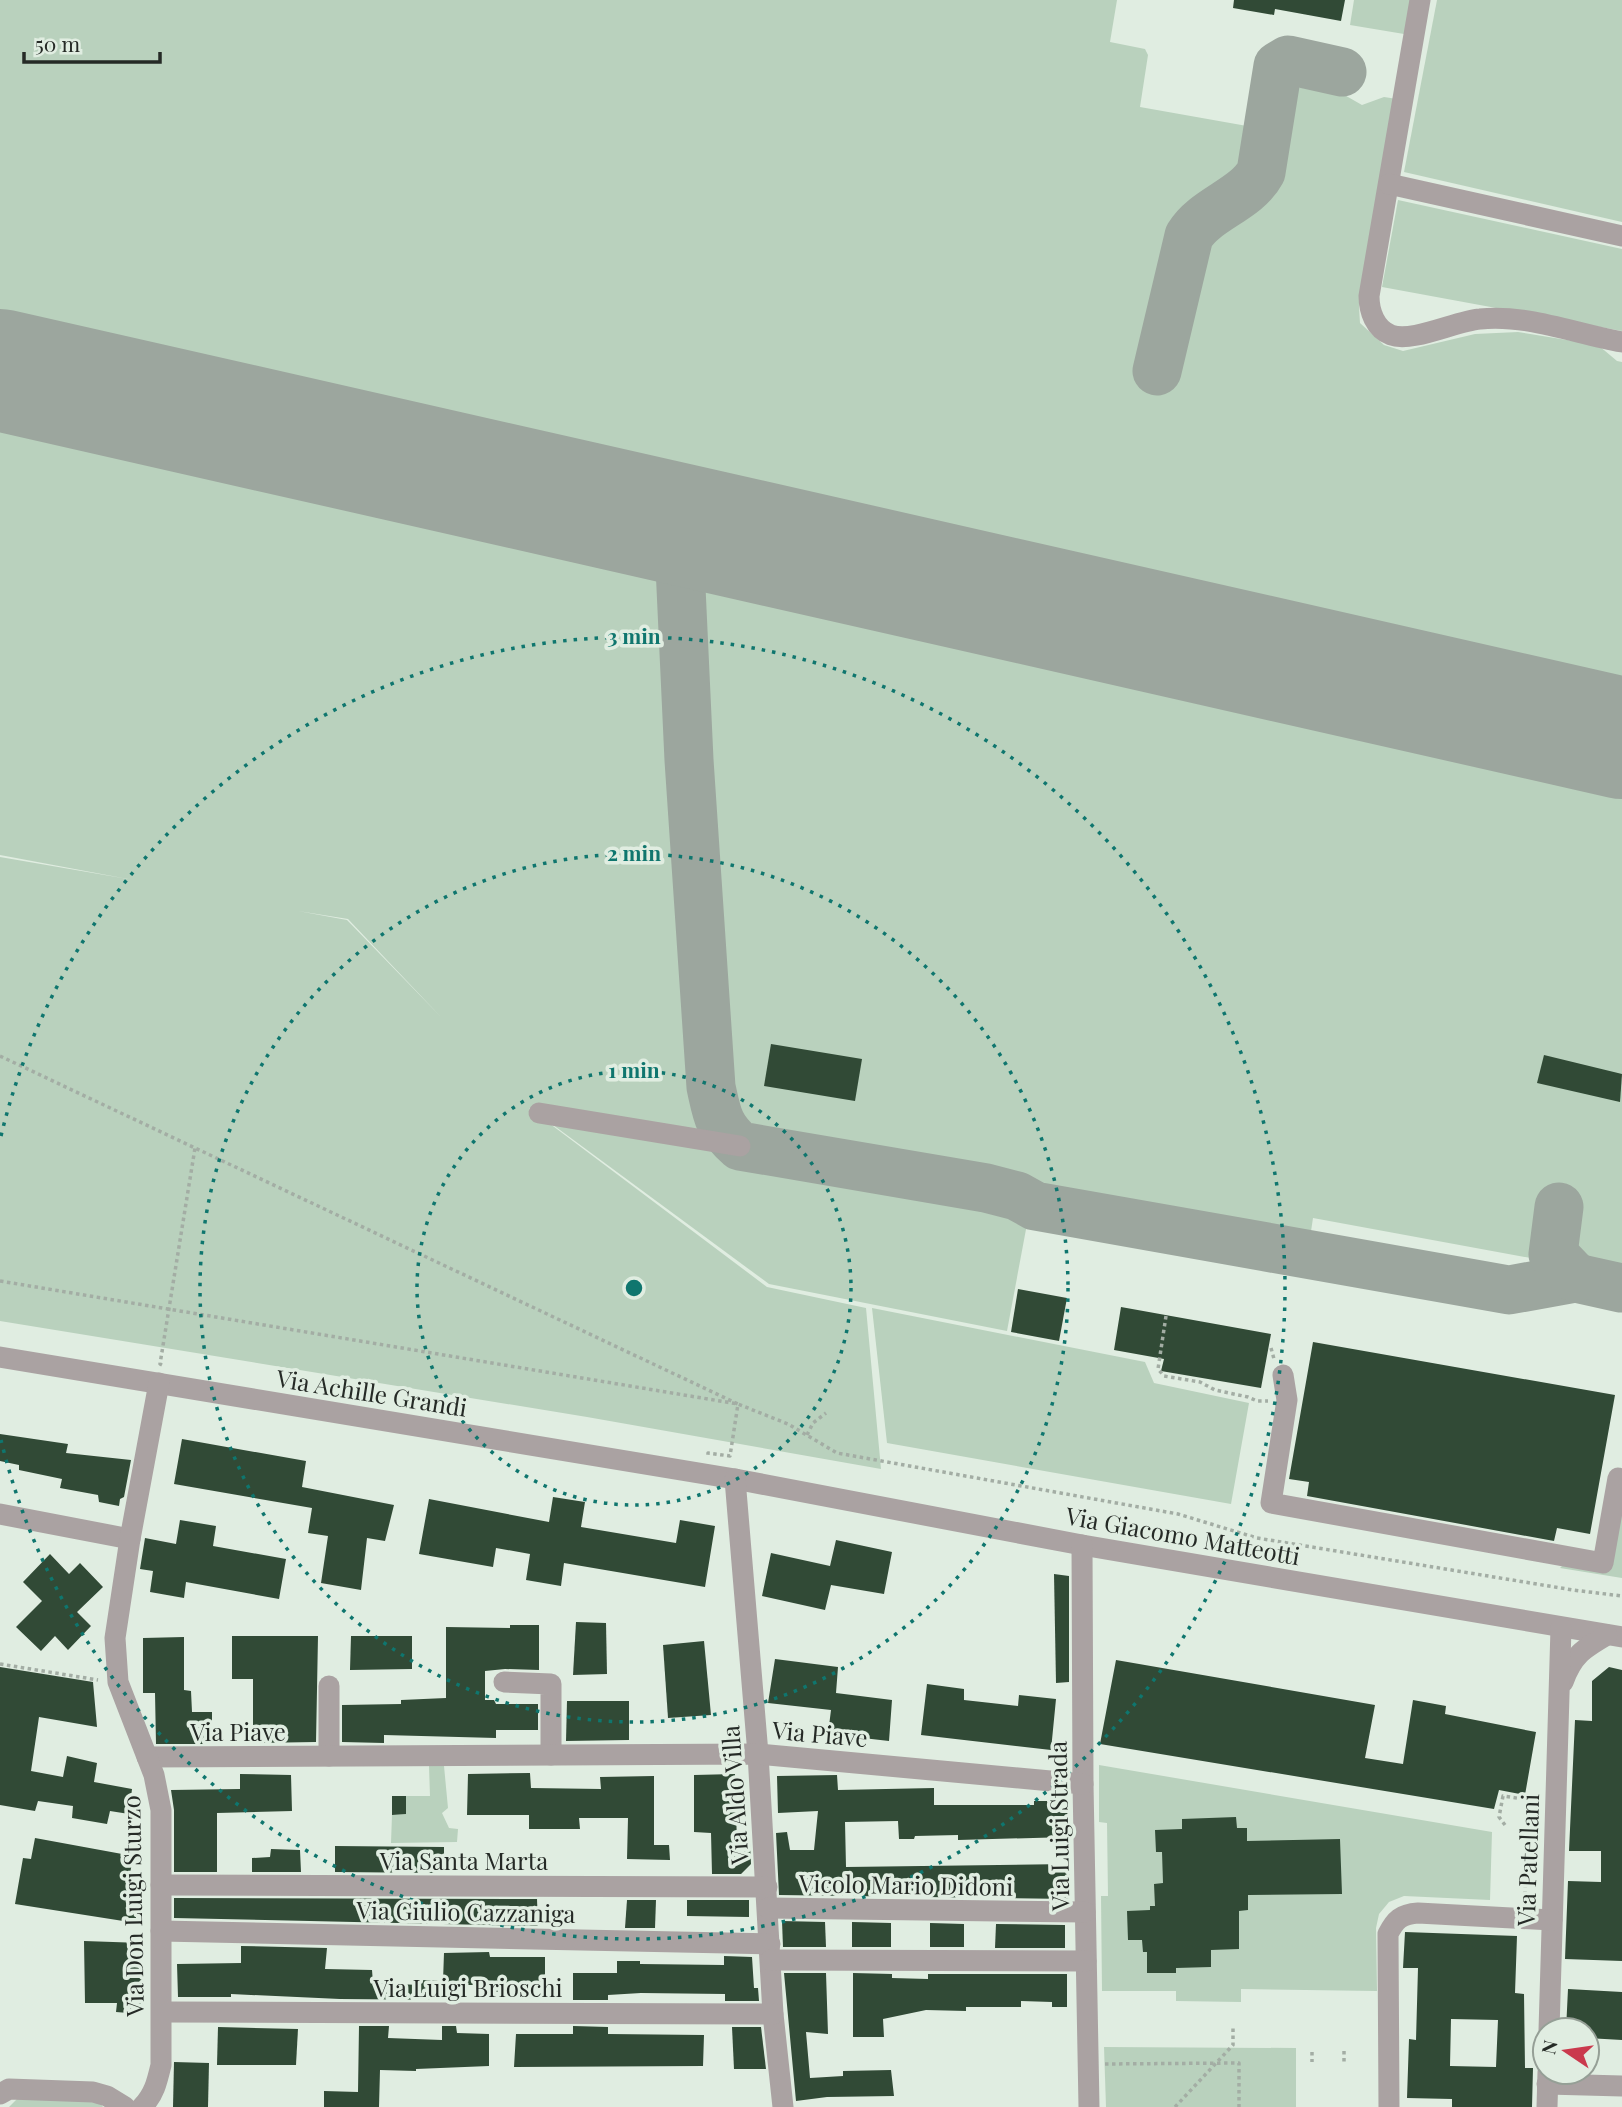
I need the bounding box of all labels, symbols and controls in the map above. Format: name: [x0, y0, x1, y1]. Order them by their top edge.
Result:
scale bar: [24, 21, 161, 65]
text: 50 m: [35, 29, 81, 57]
text: 3 min: [607, 621, 661, 649]
text: 2 min: [607, 838, 661, 866]
text: 1 min: [608, 1055, 660, 1083]
centre of rings: [622, 1276, 646, 1300]
street label: Via Achille Grandi: [273, 1361, 470, 1423]
street label: Via Giacomo Matteotti: [1062, 1498, 1303, 1571]
street label: Via Piave: [770, 1713, 869, 1753]
street label: Via Piave: [189, 1715, 286, 1747]
street label: Via Aldo Villa: [713, 1724, 755, 1867]
street label: Via Luigi Strada: [1041, 1741, 1075, 1912]
street label: Via Patellani: [1509, 1793, 1545, 1928]
street label: Via Don Luigi Sturzo: [114, 1795, 150, 2018]
street label: Via Santa Marta: [379, 1844, 548, 1876]
street label: Vicolo Mario Didoni: [798, 1866, 1013, 1902]
street label: Via Giulio Cazzaniga: [355, 1893, 576, 1929]
street label: Via Luigi Brioschi: [372, 1971, 563, 2003]
north arrow: [1531, 2016, 1601, 2086]
text: N: [1534, 2037, 1563, 2057]

